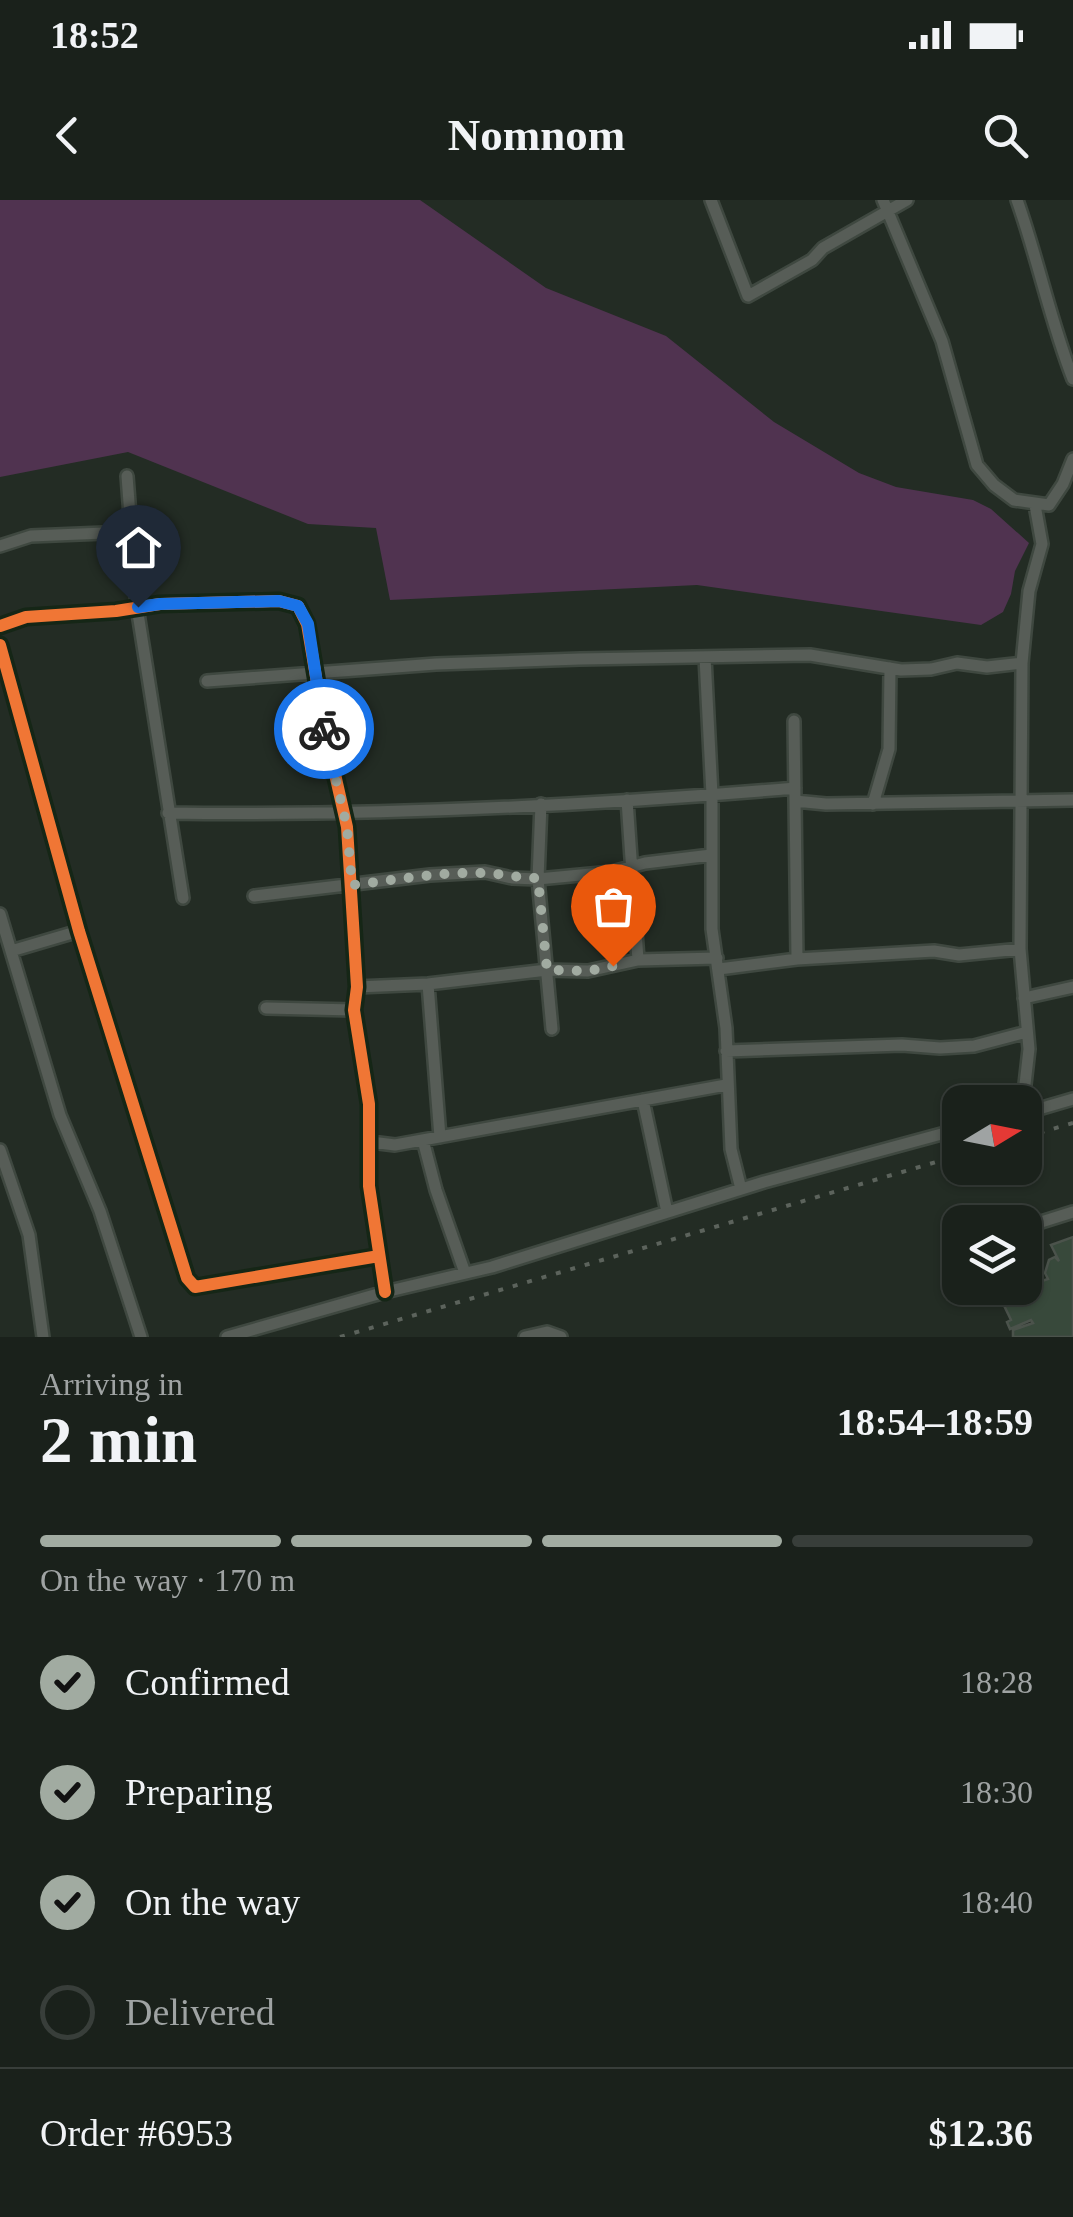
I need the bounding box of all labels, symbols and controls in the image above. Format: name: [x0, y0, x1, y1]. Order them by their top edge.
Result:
text: 18:52: [50, 14, 139, 56]
icon: back: [40, 108, 95, 163]
icon: search: [978, 108, 1033, 163]
text: Nomnom: [448, 110, 625, 160]
pin: [96, 505, 181, 608]
icon: home: [111, 520, 166, 575]
courier: [274, 679, 374, 779]
icon: bike: [297, 702, 352, 757]
pin: [571, 864, 656, 967]
icon: bag: [586, 879, 641, 934]
north arrow: [942, 1085, 1042, 1185]
map controls: [942, 1085, 1042, 1305]
button: layers: [942, 1205, 1042, 1305]
text: Arriving in: [40, 1366, 183, 1402]
text: 18:54–18:59: [837, 1401, 1033, 1443]
text: 2 min: [40, 1404, 197, 1476]
text: On the way · 170 m: [40, 1562, 295, 1598]
icon: check: [40, 1655, 95, 1710]
text: Confirmed: [125, 1661, 290, 1703]
text: 18:28: [960, 1664, 1033, 1700]
icon: check: [40, 1765, 95, 1820]
text: Preparing: [125, 1771, 273, 1813]
text: 18:30: [960, 1774, 1033, 1810]
icon: check: [40, 1875, 95, 1930]
text: On the way: [125, 1881, 300, 1923]
text: 18:40: [960, 1884, 1033, 1920]
text: Delivered: [125, 1991, 275, 2033]
text: Order #6953: [40, 2112, 233, 2154]
text: $12.36: [929, 2112, 1033, 2154]

